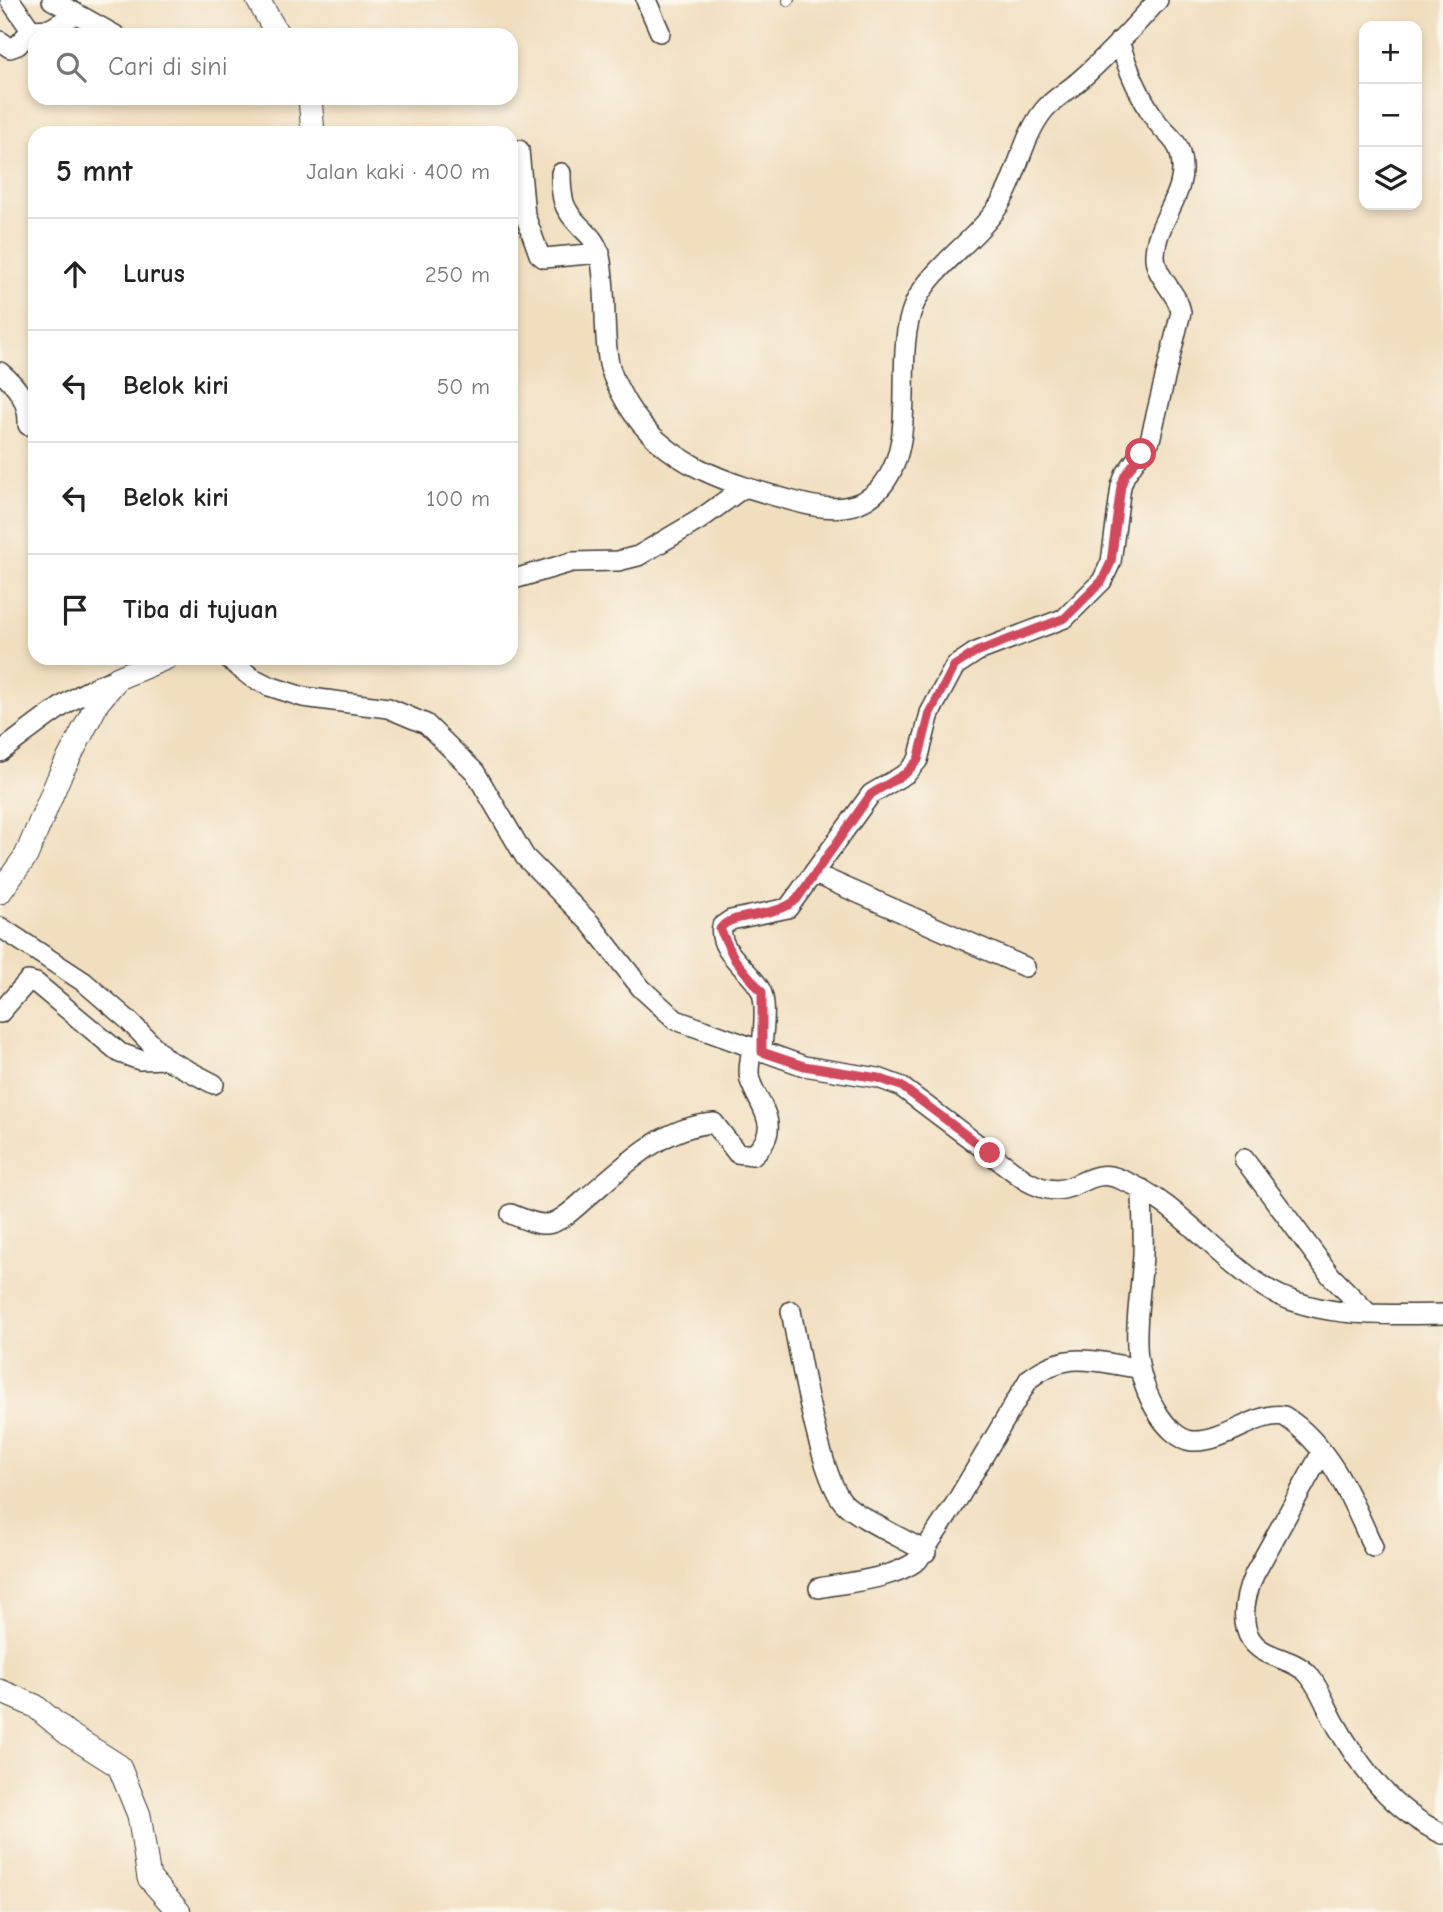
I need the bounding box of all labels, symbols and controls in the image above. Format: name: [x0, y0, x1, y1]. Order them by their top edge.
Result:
map controls: [1359, 21, 1422, 210]
button: +: [1359, 21, 1422, 84]
search box: [28, 28, 518, 105]
icon: search: [52, 48, 90, 86]
text: Cari di sini: [108, 52, 228, 82]
button: −: [1359, 84, 1422, 147]
button: layers: [1359, 147, 1422, 210]
text: 5 mnt: [56, 154, 133, 189]
text: Jalan kaki · 400 m: [306, 158, 490, 185]
icon: ahead: [56, 255, 94, 293]
text: Lurus: [123, 259, 185, 289]
text: 250 m: [425, 261, 490, 288]
icon: left: [56, 367, 94, 405]
text: Belok kiri: [123, 371, 229, 401]
text: 50 m: [437, 373, 490, 400]
route start: [1125, 438, 1156, 469]
icon: left: [56, 479, 94, 517]
text: Belok kiri: [123, 483, 229, 513]
text: 100 m: [426, 485, 490, 512]
icon: arrive: [56, 591, 94, 629]
text: Tiba di tujuan: [123, 595, 278, 625]
route end: [974, 1137, 1005, 1168]

